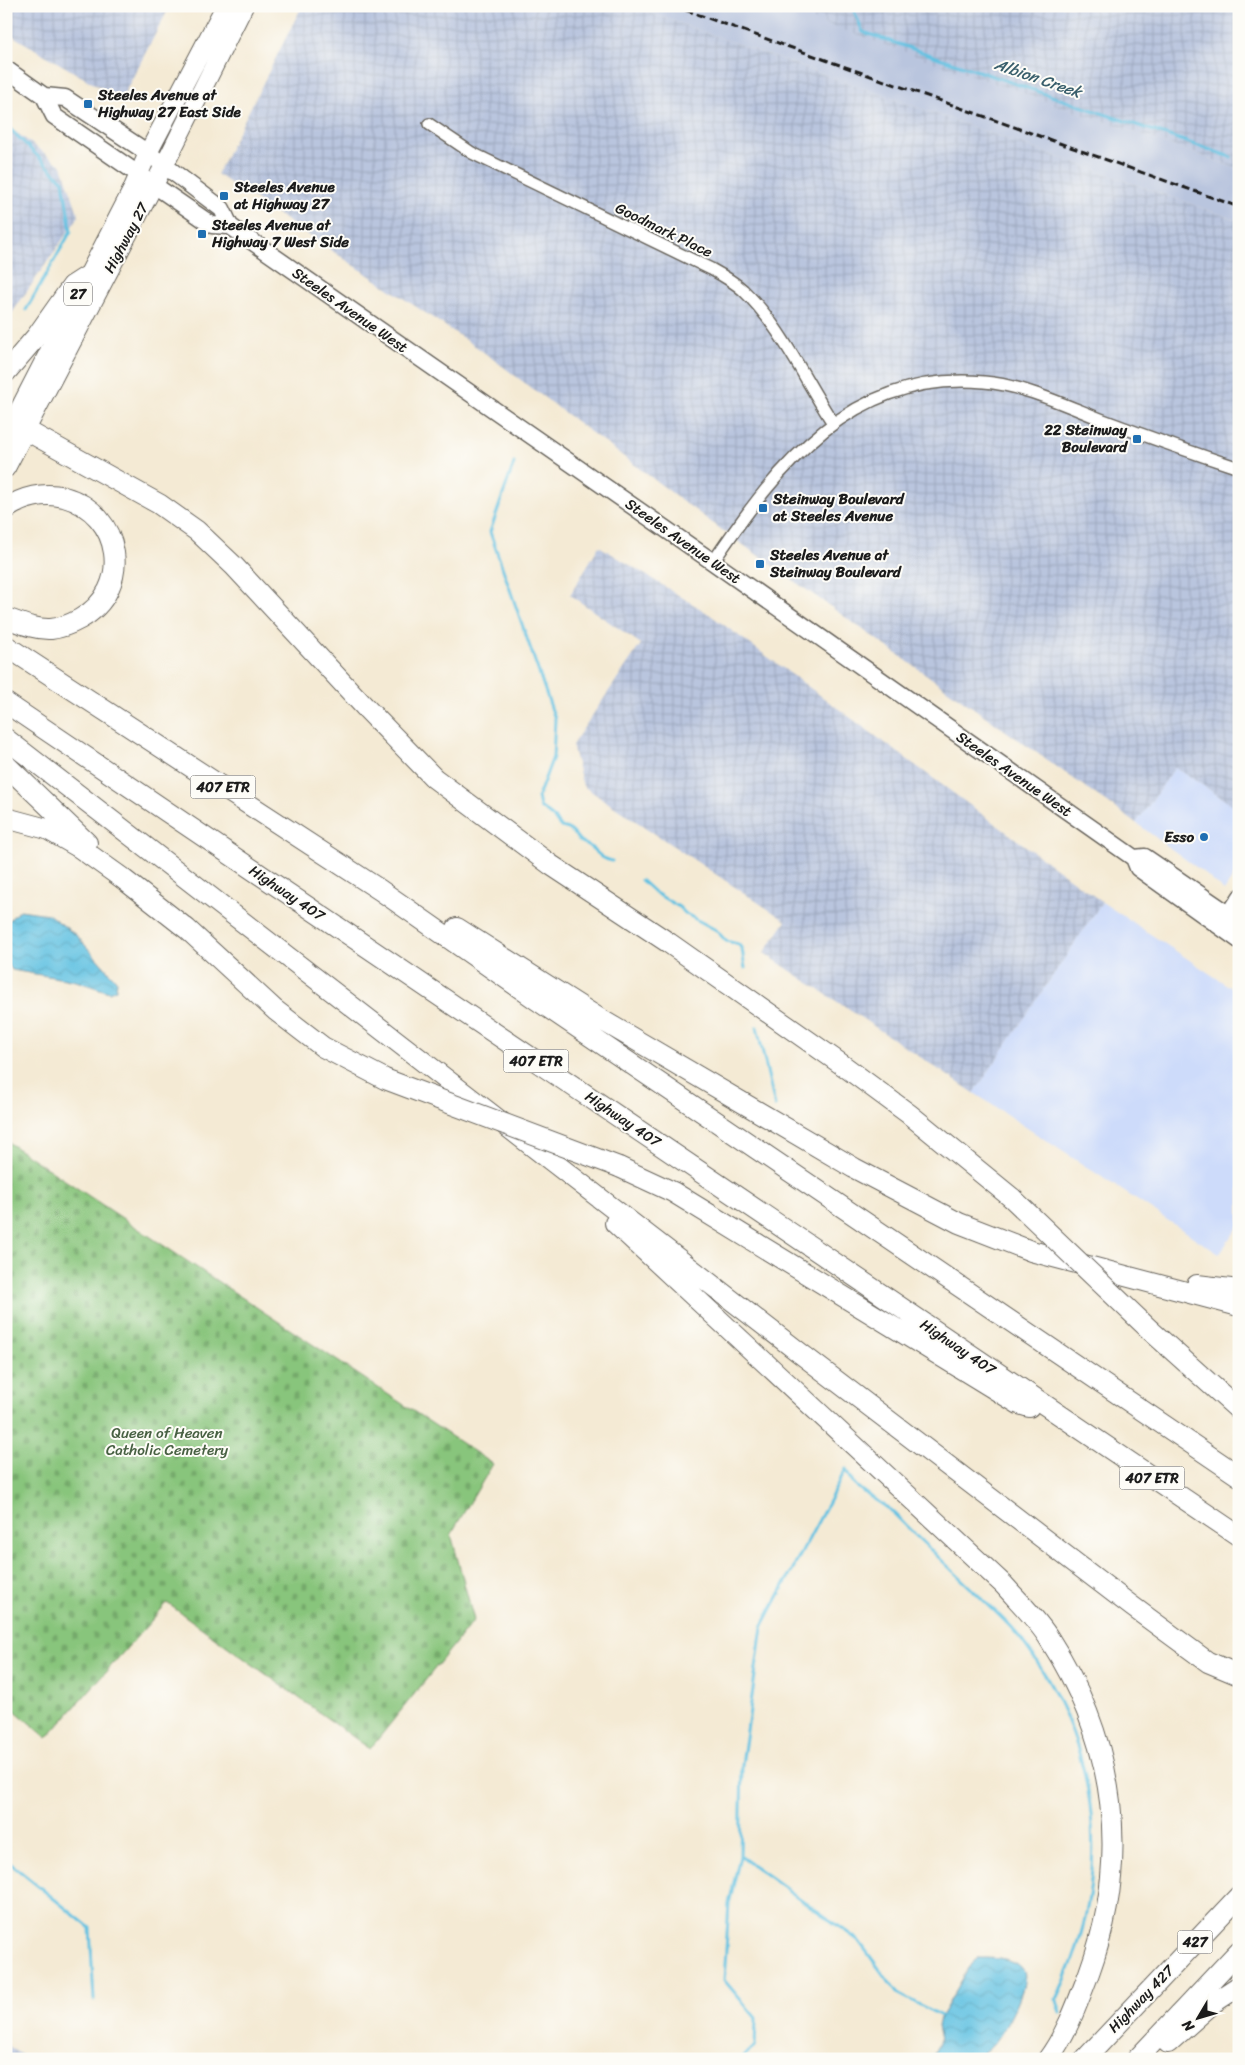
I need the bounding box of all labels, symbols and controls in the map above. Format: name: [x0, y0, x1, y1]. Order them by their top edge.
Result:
water label: Albion Creek: [990, 49, 1088, 107]
place label: Steeles Avenue at Highway 27 East Side: [97, 82, 242, 125]
marker: Steeles Avenue at Highway 27 East Side: [82, 98, 94, 110]
place label: Steeles Avenue at Highway 27: [233, 174, 336, 217]
marker: Steeles Avenue at Highway 27: [218, 190, 230, 202]
street label: Goodmark Place: [611, 195, 717, 265]
street label: Highway 27: [96, 197, 156, 278]
place label: Steeles Avenue at Highway 7 West Side: [211, 212, 349, 255]
marker: Steeles Avenue at Highway 7 West Side: [196, 228, 208, 240]
street label: Steeles Avenue West: [287, 260, 414, 360]
road number: 27: [64, 282, 92, 306]
place label: 22 Steinway Boulevard: [1043, 417, 1129, 460]
marker: 22 Steinway Boulevard: [1131, 433, 1143, 445]
place label: Steinway Boulevard at Steeles Avenue: [772, 486, 905, 529]
street label: Steeles Avenue West: [620, 491, 747, 591]
marker: Steinway Boulevard at Steeles Avenue: [757, 502, 769, 514]
place label: Steeles Avenue at Steinway Boulevard: [769, 542, 902, 585]
marker: Steeles Avenue at Steinway Boulevard: [754, 558, 766, 570]
street label: Steeles Avenue West: [951, 724, 1078, 824]
road number: 407 ETR: [190, 776, 256, 799]
place label: Esso: [1164, 824, 1194, 850]
marker: Esso: [1198, 831, 1210, 843]
street label: Highway 407: [244, 858, 332, 929]
road number: 407 ETR: [504, 1050, 568, 1072]
street label: Highway 407: [580, 1084, 668, 1155]
street label: Highway 407: [915, 1312, 1003, 1383]
park label: Queen of Heaven Catholic Cemetery: [106, 1420, 228, 1463]
road number: 407 ETR: [1120, 1466, 1184, 1490]
road number: 427: [1178, 1930, 1212, 1954]
street label: Highway 427: [1102, 1958, 1181, 2039]
north arrow: [1172, 1992, 1222, 2042]
text: N: [1175, 2014, 1202, 2038]

